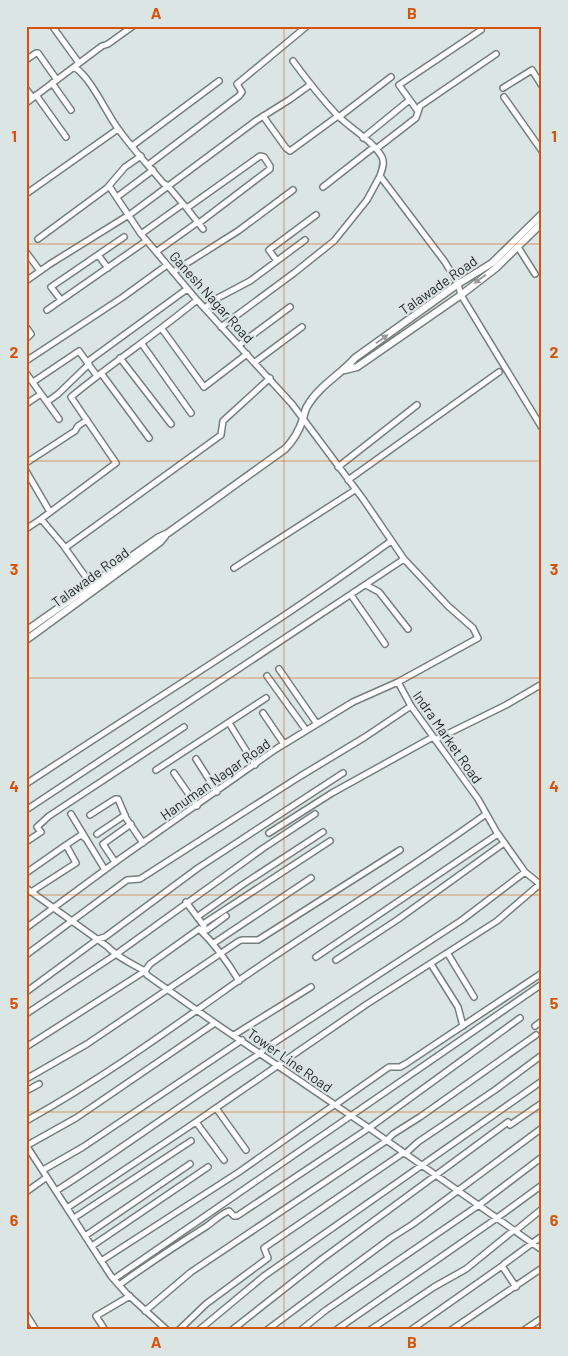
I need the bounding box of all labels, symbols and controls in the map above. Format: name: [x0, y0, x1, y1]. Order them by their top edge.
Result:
text: A: [151, 3, 162, 22]
text: B: [407, 3, 417, 22]
text: 1: [11, 126, 17, 145]
text: 1: [551, 126, 557, 145]
street label: Ganesh Nagar Road: [166, 248, 258, 346]
street label: Talawade Road: [396, 252, 480, 318]
one-way arrow: [474, 274, 487, 285]
one-way arrow: [376, 334, 389, 344]
text: 2: [10, 342, 19, 361]
text: 2: [550, 342, 559, 361]
street label: Talawade Road: [48, 543, 132, 611]
text: 3: [10, 559, 18, 578]
text: 3: [550, 559, 558, 578]
street label: Indra Market Road: [410, 687, 486, 787]
street label: Hanuman Nagar Road: [157, 735, 273, 823]
text: 4: [9, 776, 19, 795]
text: 4: [549, 776, 559, 795]
text: 5: [10, 993, 19, 1012]
text: 5: [550, 993, 559, 1012]
street label: Tower Line Road: [244, 1024, 336, 1096]
text: 6: [10, 1210, 19, 1229]
text: 6: [550, 1210, 559, 1229]
text: A: [151, 1332, 162, 1351]
text: B: [407, 1332, 417, 1351]

